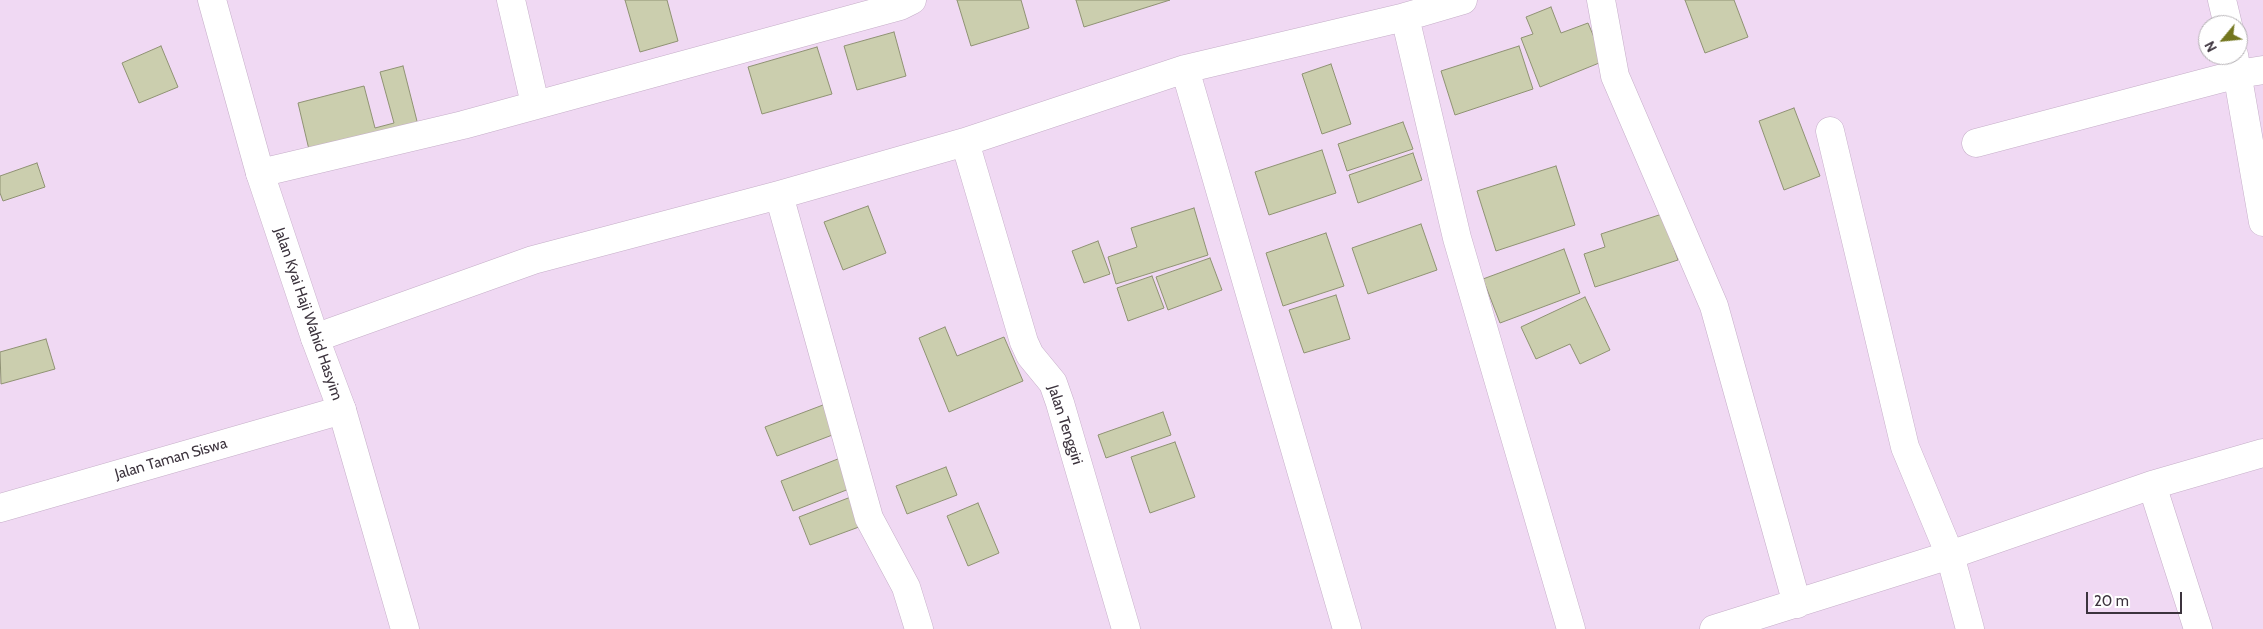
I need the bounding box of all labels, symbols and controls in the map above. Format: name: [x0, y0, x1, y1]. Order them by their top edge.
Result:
north arrow: [2198, 15, 2248, 65]
text: N: [2200, 38, 2221, 55]
street label: Jalan Kyai Haji Wahid Hasyim: [270, 225, 346, 403]
street label: Jalan Tenggiri: [1044, 383, 1086, 467]
street label: Jalan Taman Siswa: [113, 434, 229, 484]
scale bar: [2088, 582, 2184, 614]
text: 20 m: [2094, 592, 2129, 610]

